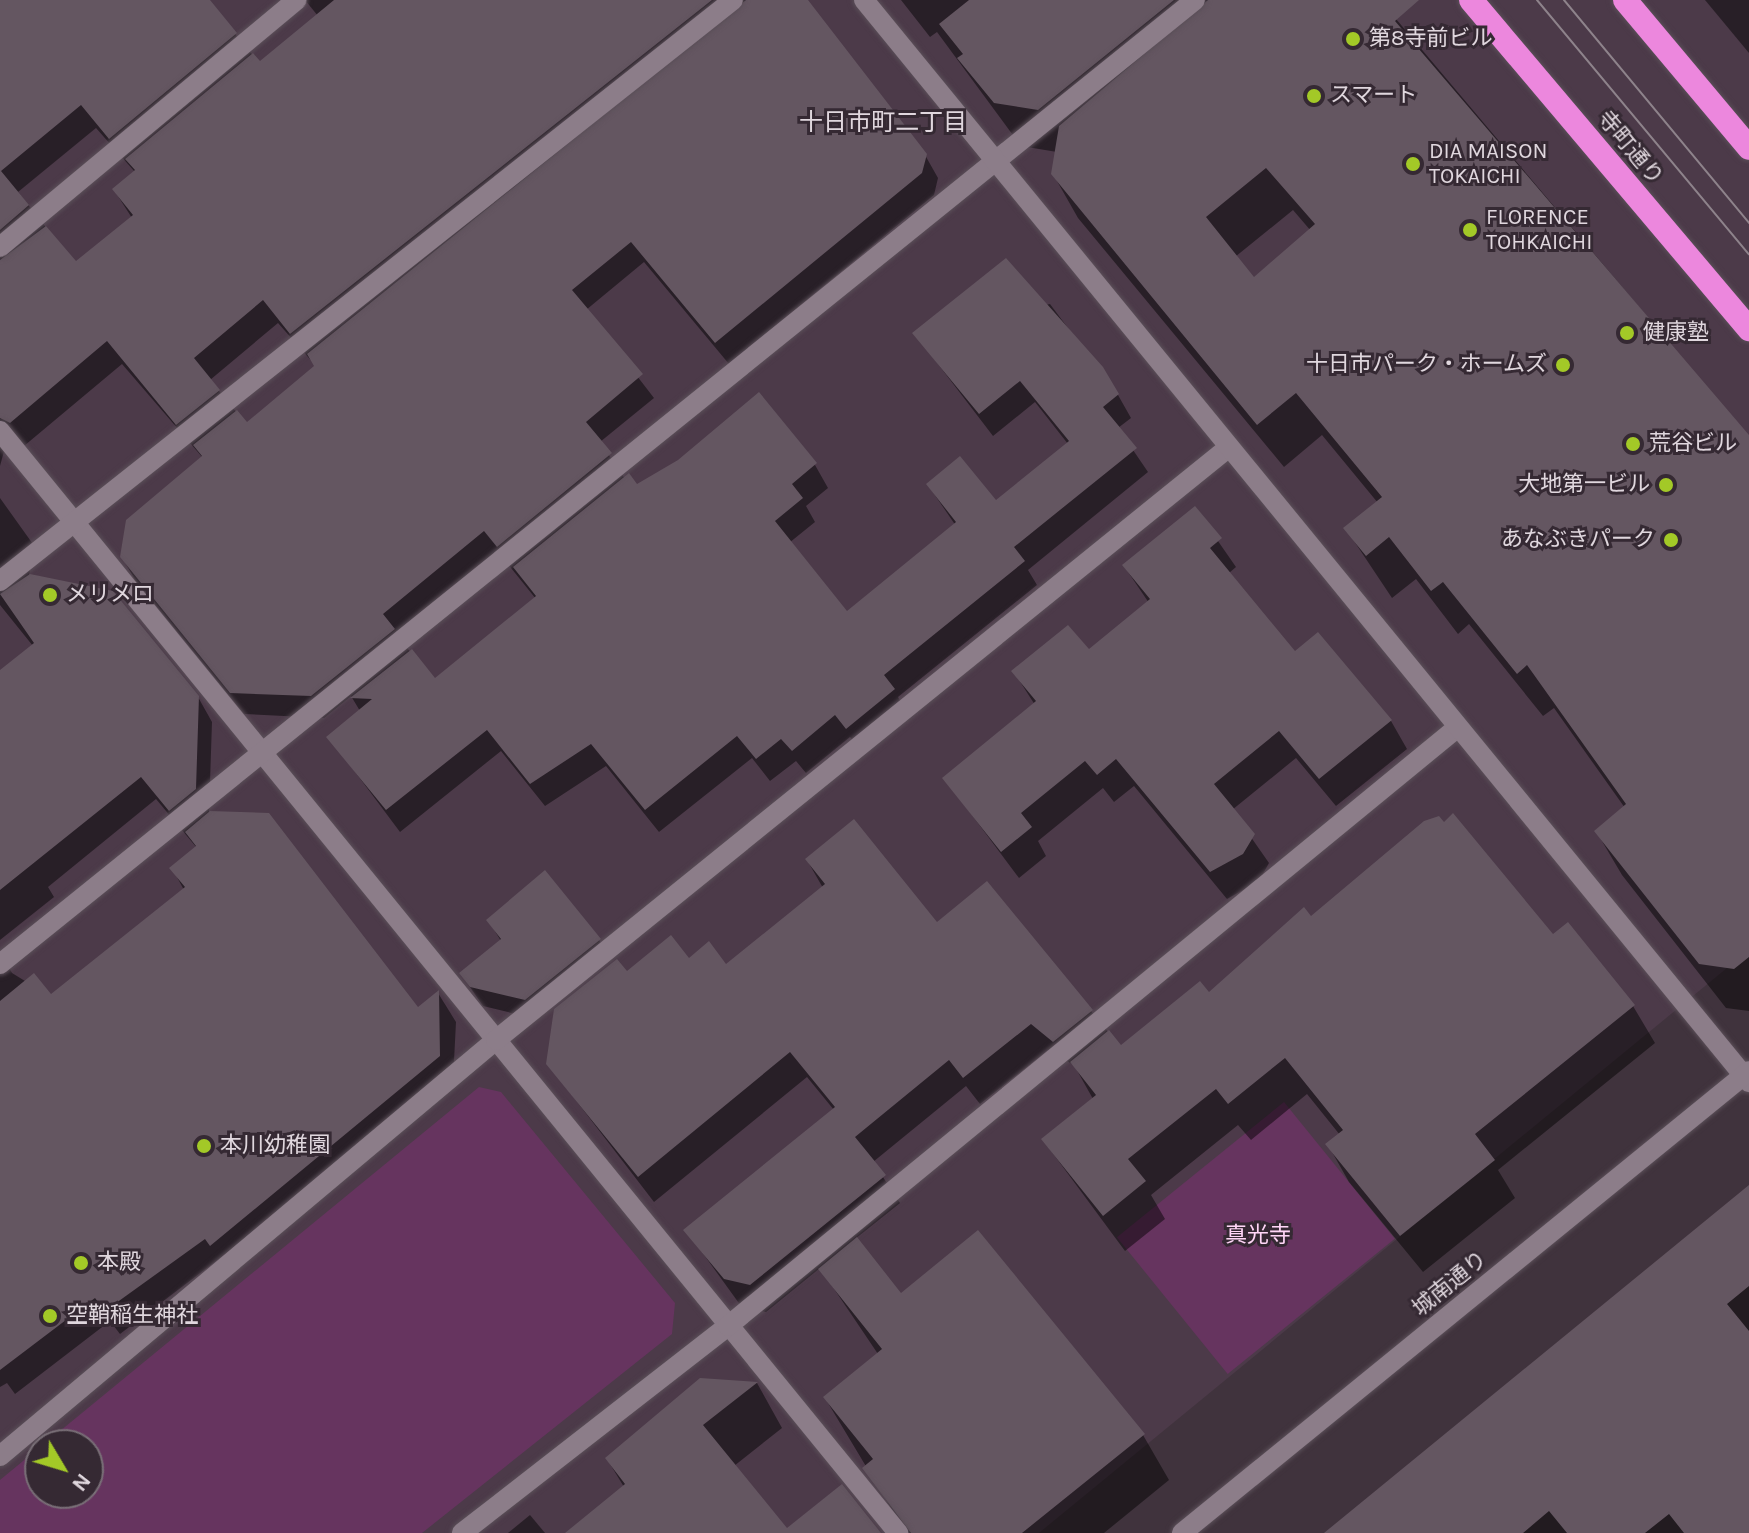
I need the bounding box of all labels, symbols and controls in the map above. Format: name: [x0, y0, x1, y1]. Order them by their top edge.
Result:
place label: 第8寺前ビル: [1369, 26, 1493, 52]
marker: 第8寺前ビル: [1344, 30, 1362, 48]
place label: スマート: [1330, 83, 1418, 109]
marker: スマート: [1305, 87, 1323, 105]
street label: 寺町通り: [1592, 106, 1668, 190]
district label: 十日市町二丁目: [799, 109, 967, 137]
place label: DIA MAISON TOKAICHI: [1429, 138, 1548, 190]
marker: DIA MAISON TOKAICHI: [1404, 155, 1422, 173]
place label: FLORENCE TOHKAICHI: [1486, 204, 1592, 256]
marker: FLORENCE TOHKAICHI: [1461, 221, 1479, 239]
place label: 健康塾: [1643, 320, 1709, 346]
marker: 健康塾: [1618, 324, 1636, 342]
place label: 十日市パーク・ホームズ: [1305, 352, 1547, 378]
marker: 十日市パーク・ホームズ: [1554, 356, 1572, 374]
place label: 荒谷ビル: [1649, 431, 1737, 457]
marker: 荒谷ビル: [1624, 435, 1642, 453]
place label: 大地第一ビル: [1518, 472, 1650, 498]
marker: 大地第一ビル: [1657, 476, 1675, 494]
place label: あなぶきパーク: [1501, 527, 1655, 553]
marker: あなぶきパーク: [1662, 531, 1680, 549]
place label: メリメロ: [66, 582, 154, 608]
marker: メリメロ: [41, 586, 59, 604]
place label: 本川幼稚園: [220, 1133, 330, 1159]
marker: 本川幼稚園: [195, 1137, 213, 1155]
park label: 真光寺: [1225, 1223, 1291, 1249]
street label: 城南通り: [1407, 1246, 1493, 1322]
place label: 本殿: [97, 1250, 141, 1276]
marker: 本殿: [72, 1254, 90, 1272]
place label: 空鞘稲生神社: [66, 1303, 198, 1329]
marker: 空鞘稲生神社: [41, 1307, 59, 1325]
north arrow: [24, 1429, 104, 1509]
text: N: [66, 1468, 96, 1497]

